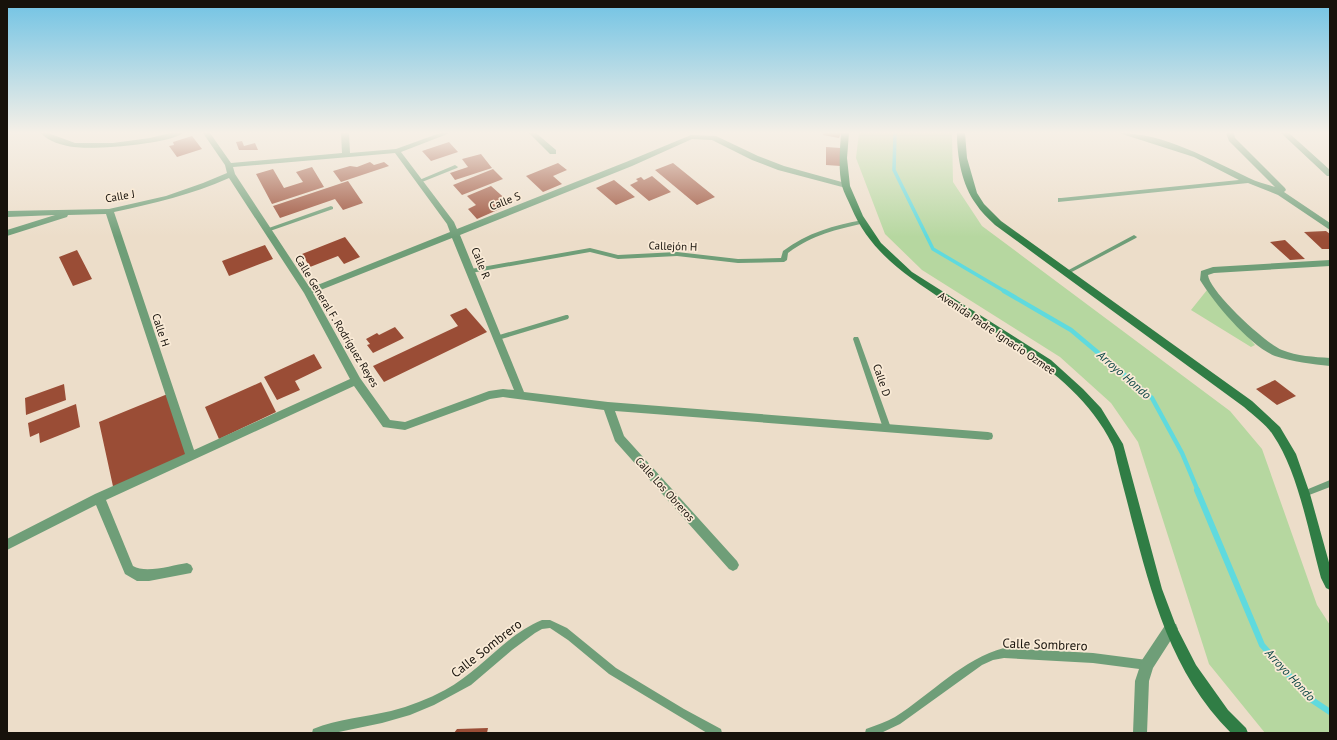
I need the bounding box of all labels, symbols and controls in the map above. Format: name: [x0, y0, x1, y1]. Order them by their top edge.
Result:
street label: Calle J: [104, 187, 136, 205]
street label: Calle S: [487, 189, 523, 213]
street label: Callejón H: [648, 238, 698, 254]
street label: Calle R: [468, 245, 494, 281]
street label: Calle General F. Rodríguez Reyes: [292, 252, 382, 390]
street label: Avenida Padre Ignacio Ozmee: [935, 288, 1059, 378]
street label: Calle H: [149, 312, 173, 348]
water label: Arroyo Hondo: [1094, 346, 1154, 402]
street label: Calle D: [870, 362, 894, 398]
street label: Calle Los Obreros: [632, 454, 698, 524]
street label: Calle Sombrero: [448, 615, 525, 681]
street label: Calle Sombrero: [1002, 635, 1088, 654]
water label: Arroyo Hondo: [1262, 644, 1319, 704]

